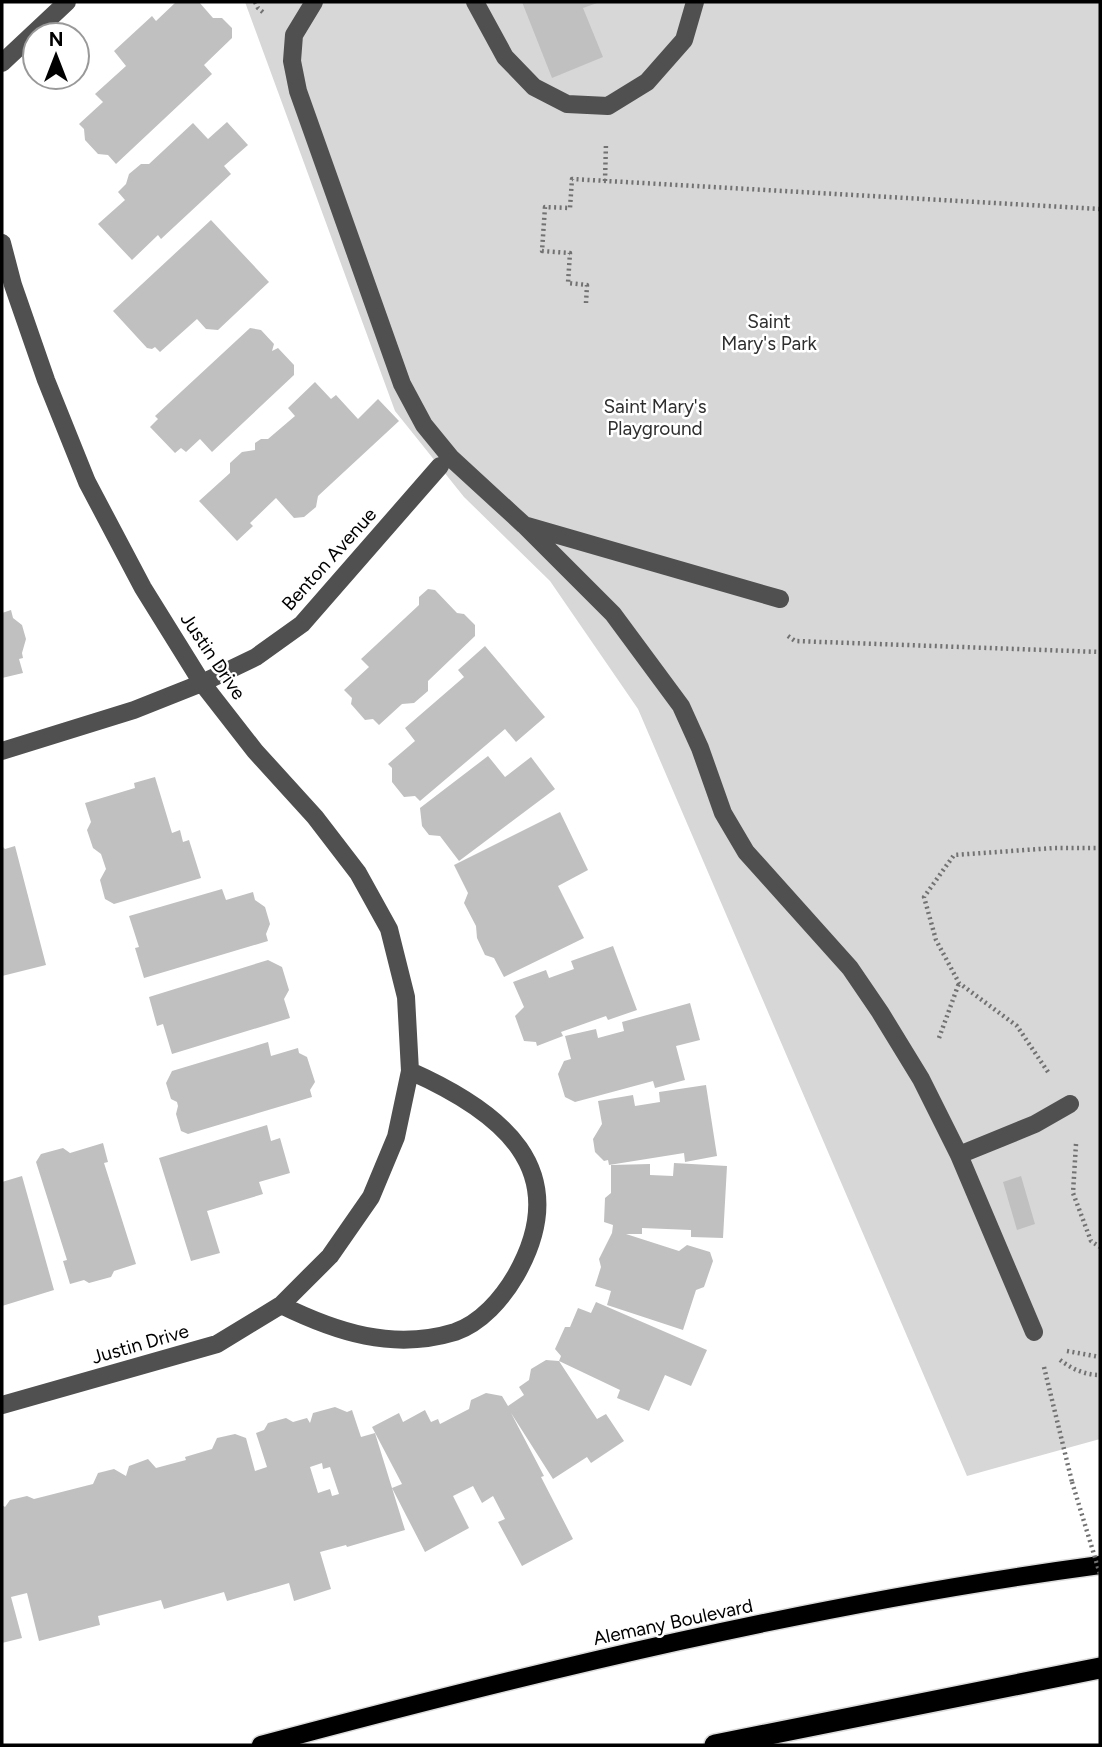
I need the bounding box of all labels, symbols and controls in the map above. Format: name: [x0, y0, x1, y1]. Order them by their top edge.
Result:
north arrow: [21, 21, 91, 91]
text: N: [49, 28, 63, 51]
park label: Saint Mary's Park: [721, 310, 818, 355]
park label: Saint Mary's Playground: [603, 395, 707, 440]
street label: Benton Avenue: [277, 503, 381, 615]
street label: Justin Drive: [175, 608, 251, 704]
street label: Justin Drive: [89, 1319, 191, 1369]
street label: Alemany Boulevard: [591, 1594, 755, 1650]

